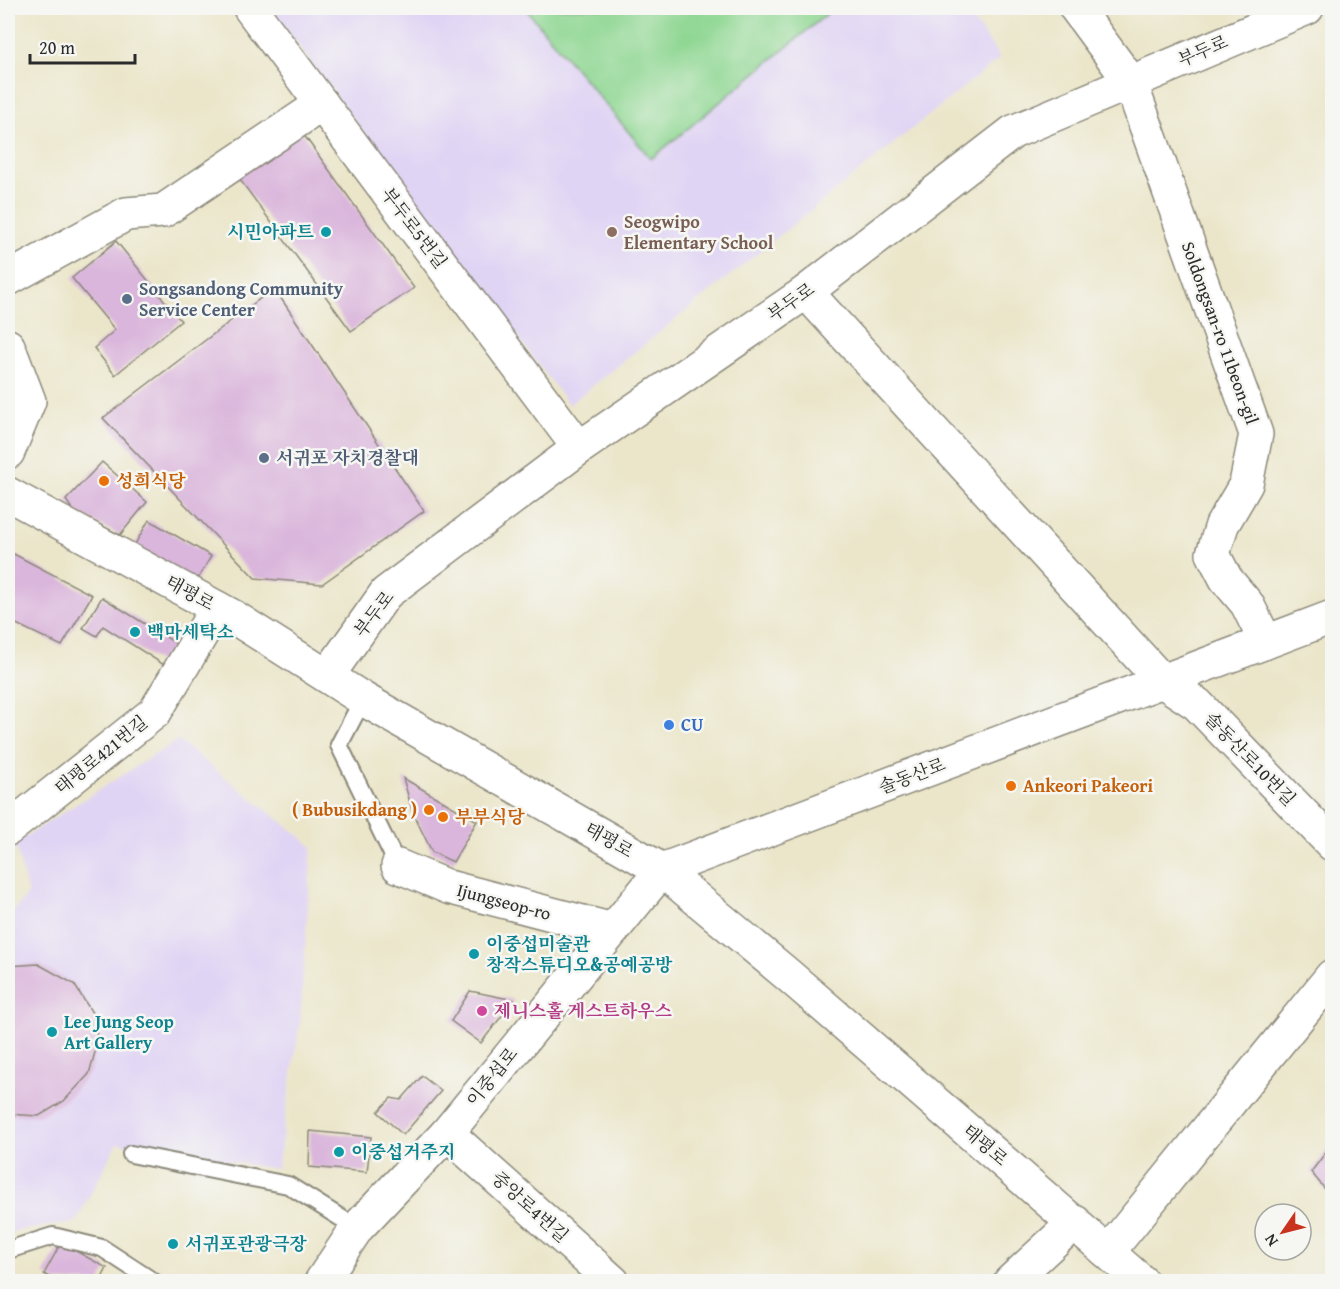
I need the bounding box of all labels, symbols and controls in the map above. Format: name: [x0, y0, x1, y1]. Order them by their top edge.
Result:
scale bar: [30, 27, 135, 65]
street label: 부두로: [1174, 28, 1232, 73]
text: 20 m: [39, 34, 75, 61]
street label: 부두로5번길: [375, 181, 454, 274]
place label: Seogwipo Elementary School: [624, 208, 774, 256]
place label: 시민아파트: [227, 218, 315, 245]
marker: 시민아파트: [319, 225, 333, 239]
marker: Seogwipo Elementary School: [605, 225, 619, 239]
street label: Soldongsan-ro 11beon-gil: [1175, 238, 1266, 428]
place label: Songsandong Community Service Center: [139, 275, 344, 323]
street label: 부두로: [762, 276, 820, 328]
marker: Songsandong Community Service Center: [120, 292, 134, 306]
place label: 서귀포 자치경찰대: [276, 444, 419, 471]
marker: 서귀포 자치경찰대: [257, 451, 271, 465]
place label: 성희식당: [116, 467, 186, 494]
marker: 성희식당: [97, 474, 111, 488]
street label: 태평로: [161, 568, 220, 617]
street label: 부두로: [347, 585, 400, 643]
place label: 백마세탁소: [147, 618, 235, 645]
marker: 백마세탁소: [128, 625, 142, 639]
street label: 솔동산로10번길: [1198, 706, 1302, 812]
street label: 태평로421번길: [48, 709, 153, 801]
place label: CU: [681, 711, 703, 738]
marker: CU: [662, 718, 676, 732]
street label: 솔동산로: [875, 750, 949, 801]
place label: Ankeori Pakeori: [1023, 772, 1154, 799]
marker: Ankeori Pakeori: [1004, 779, 1018, 793]
place label: ( Bubusikdang ): [292, 796, 417, 823]
marker: ( Bubusikdang ): [422, 803, 436, 817]
place label: 부부식당: [455, 803, 525, 830]
marker: 부부식당: [436, 810, 450, 824]
street label: 태평로: [580, 815, 639, 864]
street label: Ijungseop-ro: [454, 876, 554, 927]
place label: 이중섭미술관 창작스튜디오&공예공방: [486, 930, 673, 978]
marker: 이중섭미술관 창작스튜디오&공예공방: [467, 947, 481, 961]
place label: 제니스홀 게스트하우스: [494, 997, 672, 1024]
marker: 제니스홀 게스트하우스: [475, 1004, 489, 1018]
place label: Lee Jung Seop Art Gallery: [64, 1008, 174, 1056]
marker: Lee Jung Seop Art Gallery: [45, 1025, 59, 1039]
street label: 이중섭로: [459, 1041, 524, 1112]
street label: 태평로: [957, 1117, 1014, 1172]
place label: 이중섭거주지: [351, 1138, 455, 1165]
marker: 이중섭거주지: [332, 1145, 346, 1159]
street label: 중앙로4번길: [486, 1165, 575, 1249]
north arrow: [1253, 1202, 1313, 1262]
text: N: [1258, 1229, 1284, 1252]
place label: 서귀포관광극장: [185, 1230, 307, 1257]
marker: 서귀포관광극장: [166, 1237, 180, 1251]

